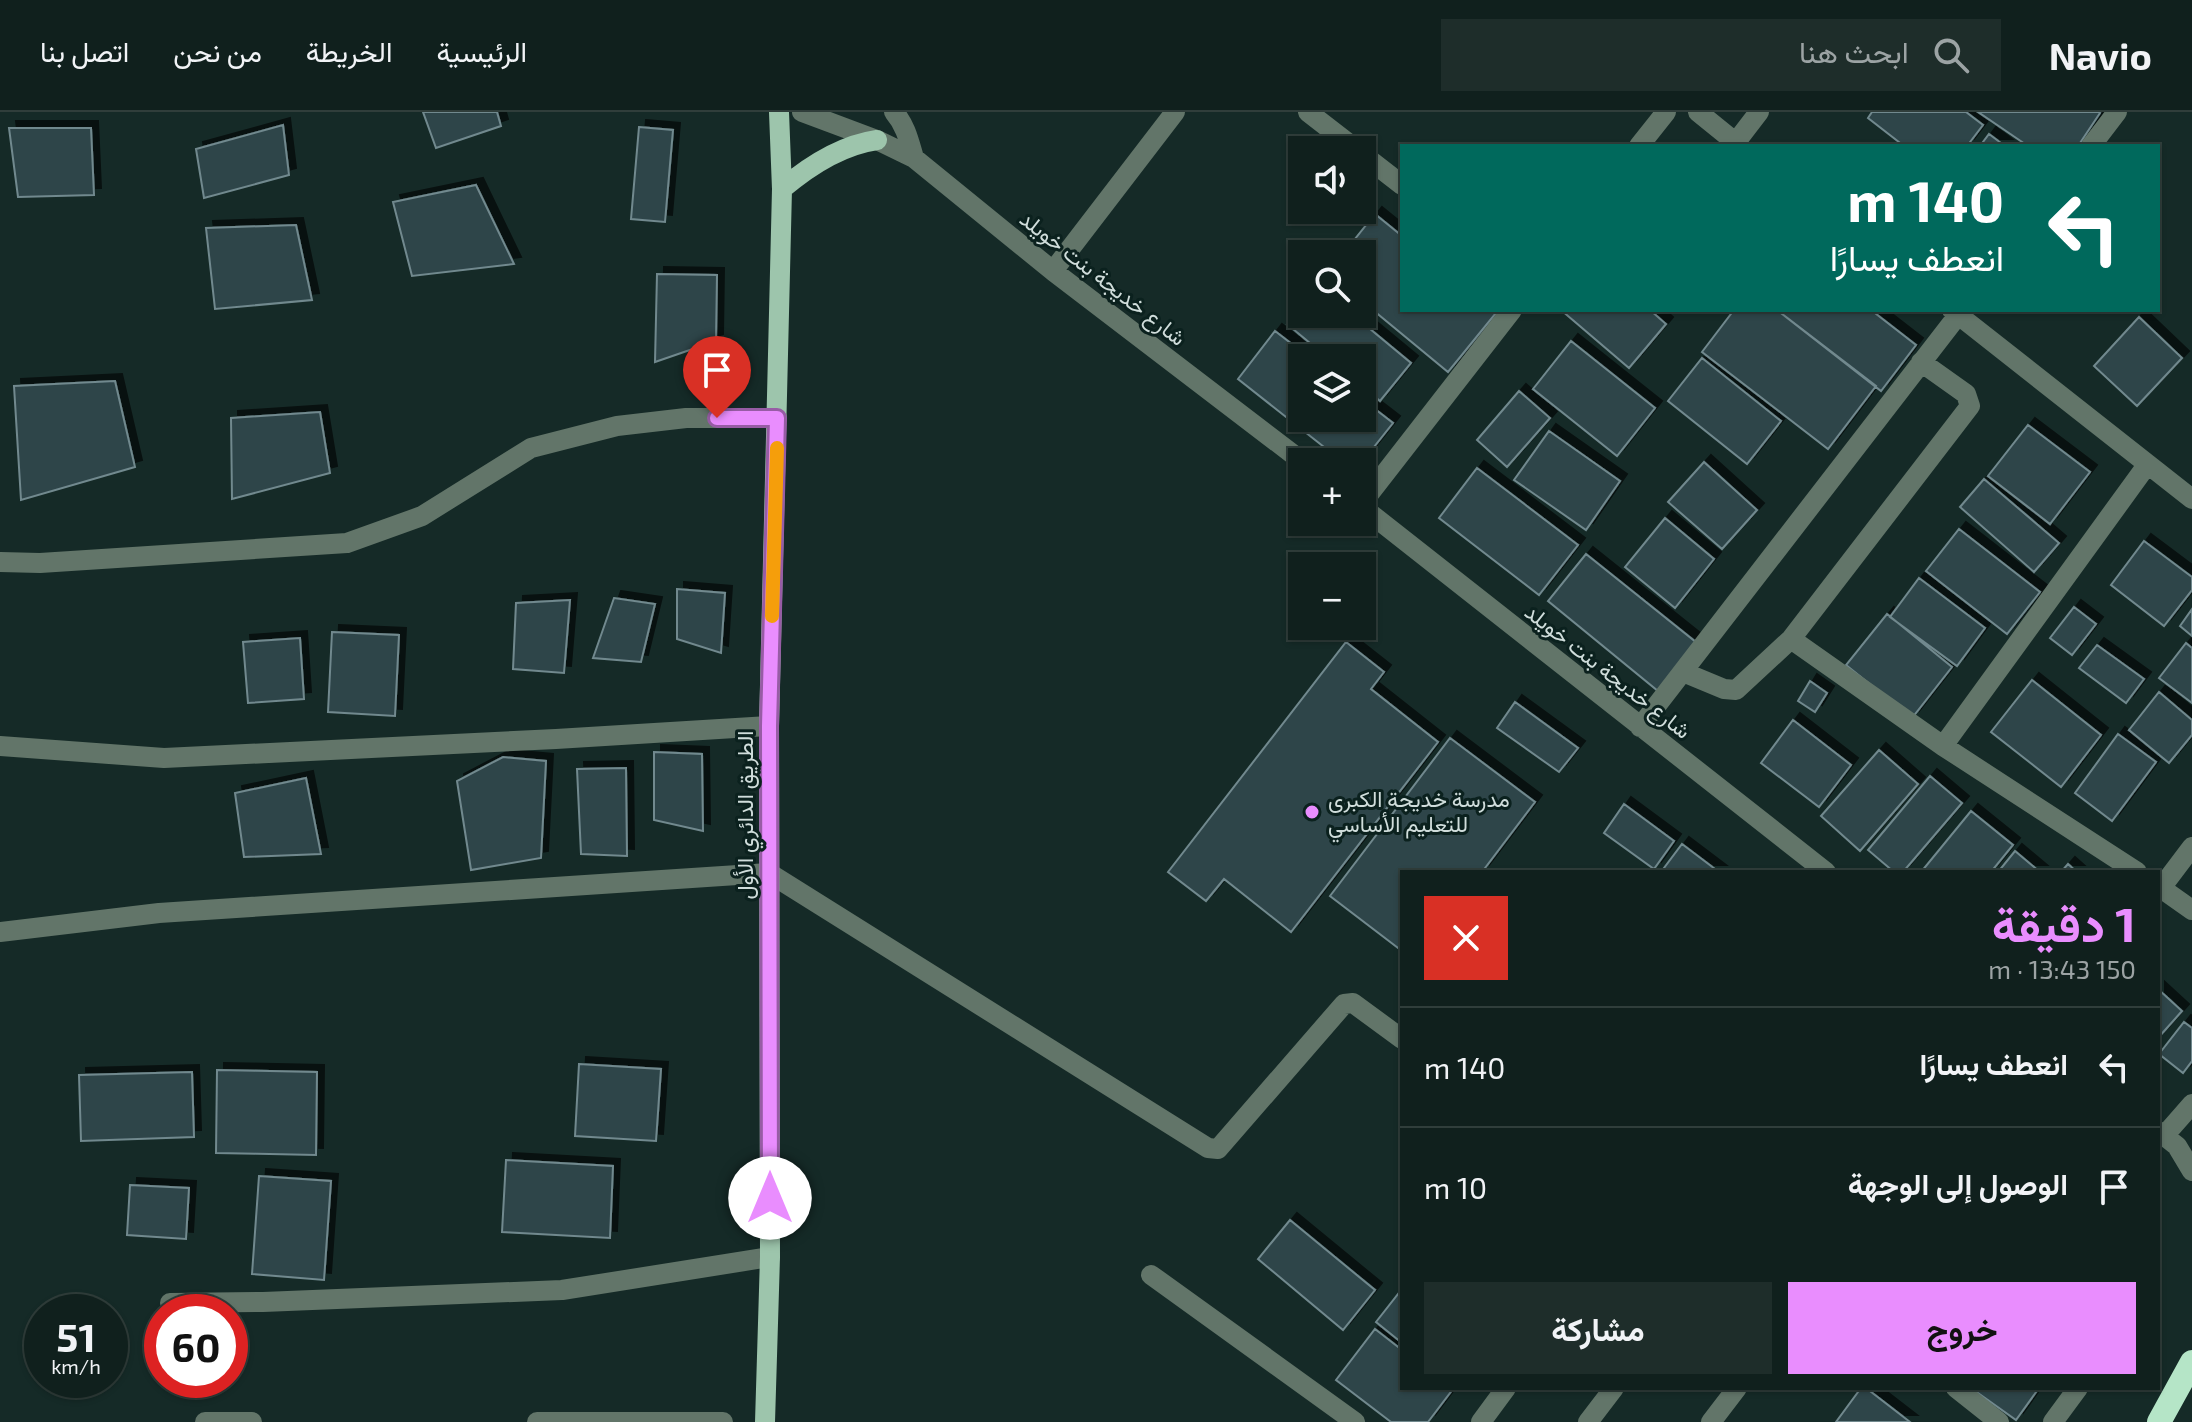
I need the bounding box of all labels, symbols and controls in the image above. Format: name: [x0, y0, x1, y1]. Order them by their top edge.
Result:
search box: [1441, 19, 2001, 91]
text: Navio: [2049, 32, 2152, 78]
text: ابحث هنا: [1799, 33, 1909, 69]
icon: search: [1929, 33, 1973, 77]
text: اتصل بنا: [40, 34, 129, 68]
text: من نحن: [173, 34, 262, 68]
text: الخريطة: [306, 34, 392, 68]
text: الرئيسية: [436, 34, 527, 68]
map controls: [1288, 136, 1376, 640]
button: sound: [1288, 136, 1376, 224]
text: 140 m: [1847, 166, 2004, 233]
icon: left: [2032, 176, 2136, 280]
street label: شارع خديجة بنت خويلد: [1014, 204, 1192, 352]
text: انعطف يسارًا: [1830, 235, 2004, 278]
button: search: [1288, 240, 1376, 328]
pin: [683, 336, 751, 418]
button: layers: [1288, 344, 1376, 432]
icon: arrive: [695, 348, 739, 392]
button: +: [1288, 448, 1376, 536]
button: −: [1288, 552, 1376, 640]
street label: شارع خديجة بنت خويلد: [1519, 597, 1697, 745]
street label: الطريق الدائري الأول: [731, 731, 764, 899]
place label: مدرسة خديجة الكبرى للتعليم الأساسي: [1328, 785, 1510, 843]
marker: مدرسة خديجة الكبرى للتعليم الأساسي: [1303, 803, 1321, 821]
text: 1 دقيقة: [1992, 894, 2136, 952]
button: close: [1424, 896, 1508, 980]
text: 150 m · 13:43: [1988, 953, 2136, 984]
text: انعطف يسارًا: [1920, 1045, 2068, 1081]
icon: left: [2092, 1045, 2136, 1089]
text: 140 m: [1424, 1049, 1505, 1085]
position arrow: [728, 1156, 812, 1240]
text: الوصول إلى الوجهة: [1848, 1165, 2068, 1201]
icon: arrive: [2092, 1165, 2136, 1209]
text: 10 m: [1424, 1169, 1487, 1205]
button: مشاركة: [1424, 1282, 1772, 1374]
button: خروج: [1788, 1282, 2136, 1374]
speed limit sign: 60: [144, 1294, 248, 1398]
text: 51: [56, 1312, 96, 1360]
text: km/h: [51, 1354, 101, 1378]

